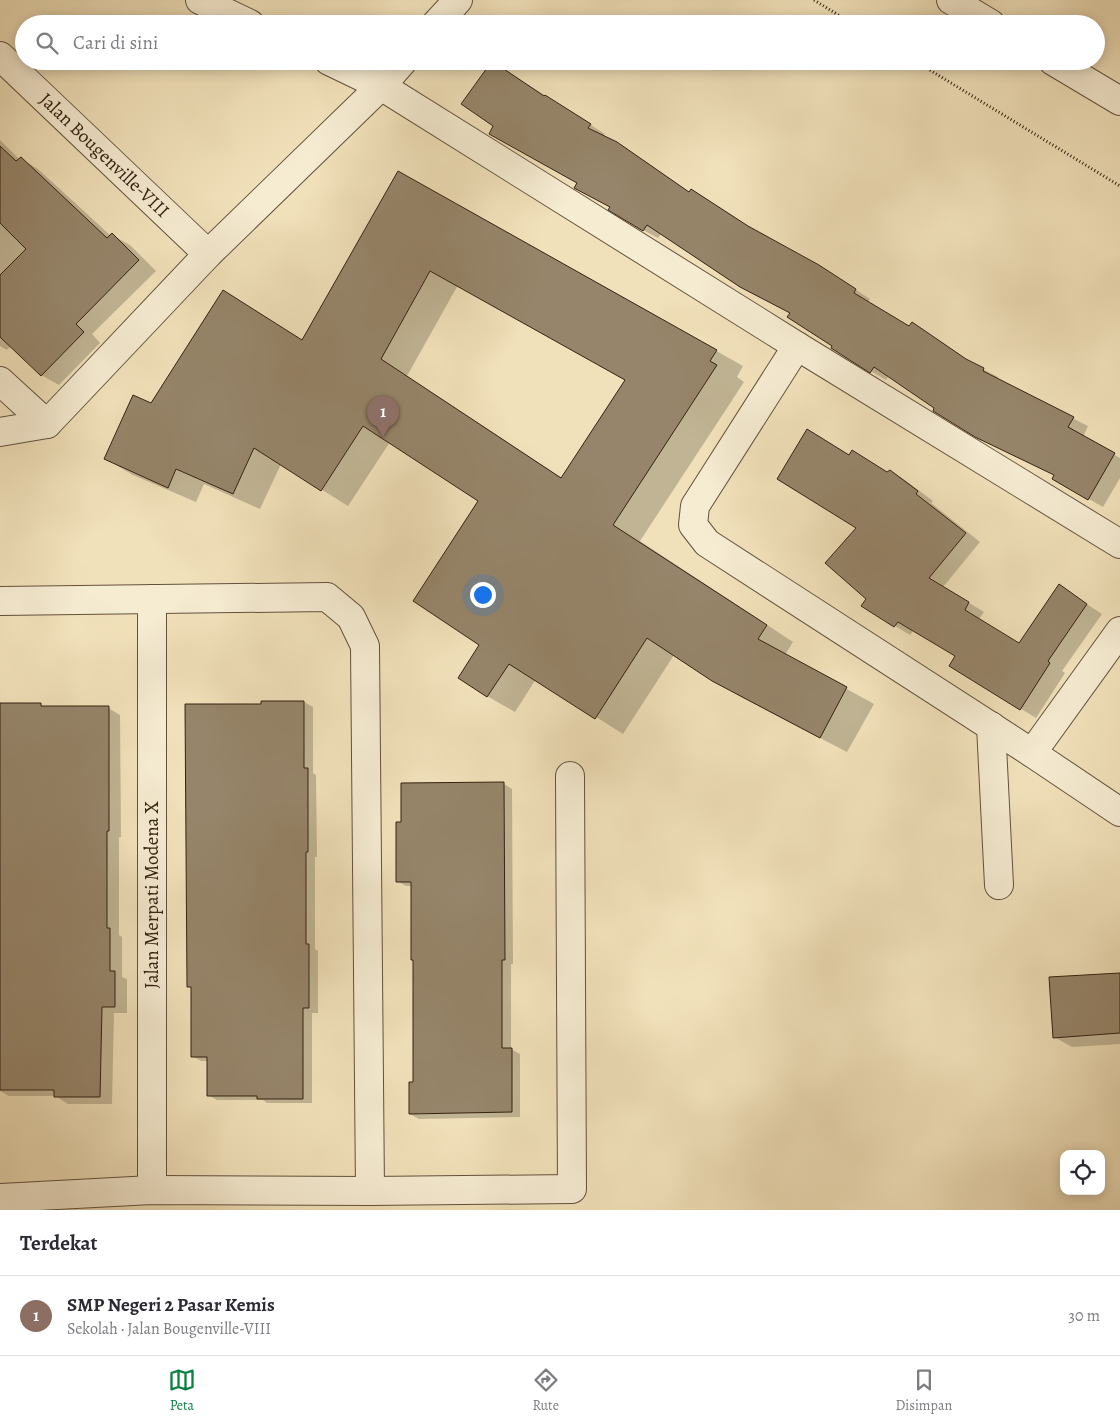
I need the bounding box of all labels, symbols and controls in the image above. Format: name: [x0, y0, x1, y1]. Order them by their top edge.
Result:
search box: [15, 15, 1105, 70]
icon: search: [33, 29, 61, 57]
text: Cari di sini: [73, 30, 158, 56]
street label: Jalan Bougenville-VIII: [34, 87, 175, 224]
pin: 1: [367, 396, 399, 437]
your location: [470, 582, 496, 608]
street label: Jalan Merpati Modena X: [139, 801, 165, 989]
map controls: [1060, 1150, 1105, 1195]
button: locate: [1060, 1150, 1105, 1195]
text: Terdekat: [20, 1229, 98, 1257]
text: SMP Negeri 2 Pasar Kemis: [67, 1292, 275, 1318]
text: 1: [33, 1305, 39, 1327]
text: 30 m: [1068, 1305, 1100, 1327]
text: Sekolah · Jalan Bougenville-VIII: [67, 1318, 271, 1340]
tab: Peta: [168, 1366, 196, 1415]
tab: Rute: [532, 1366, 560, 1415]
tab: Disimpan: [895, 1366, 952, 1415]

